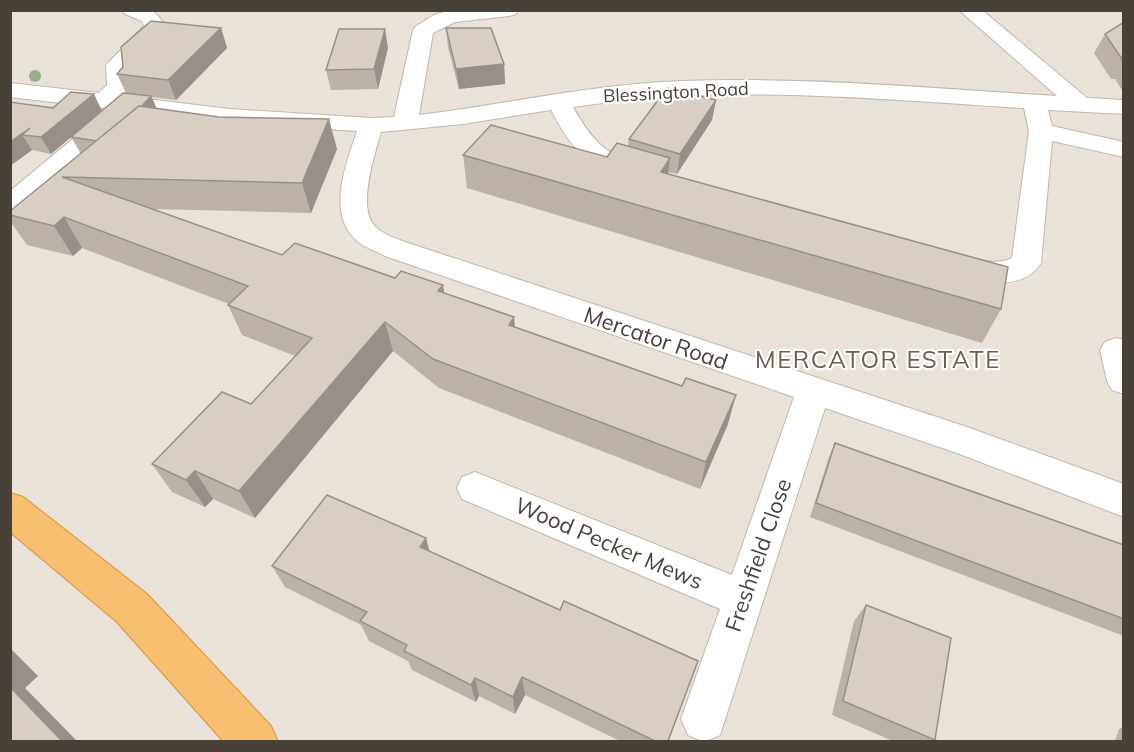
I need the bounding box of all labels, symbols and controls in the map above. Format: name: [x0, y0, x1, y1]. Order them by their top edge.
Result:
street label: Blessington Road: [603, 77, 749, 107]
street label: Mercator Road: [580, 300, 732, 376]
district label: MERCATOR ESTATE: [755, 344, 1001, 374]
street label: Freshfield Close: [719, 475, 797, 635]
street label: Wood Pecker Mews: [511, 491, 707, 595]

